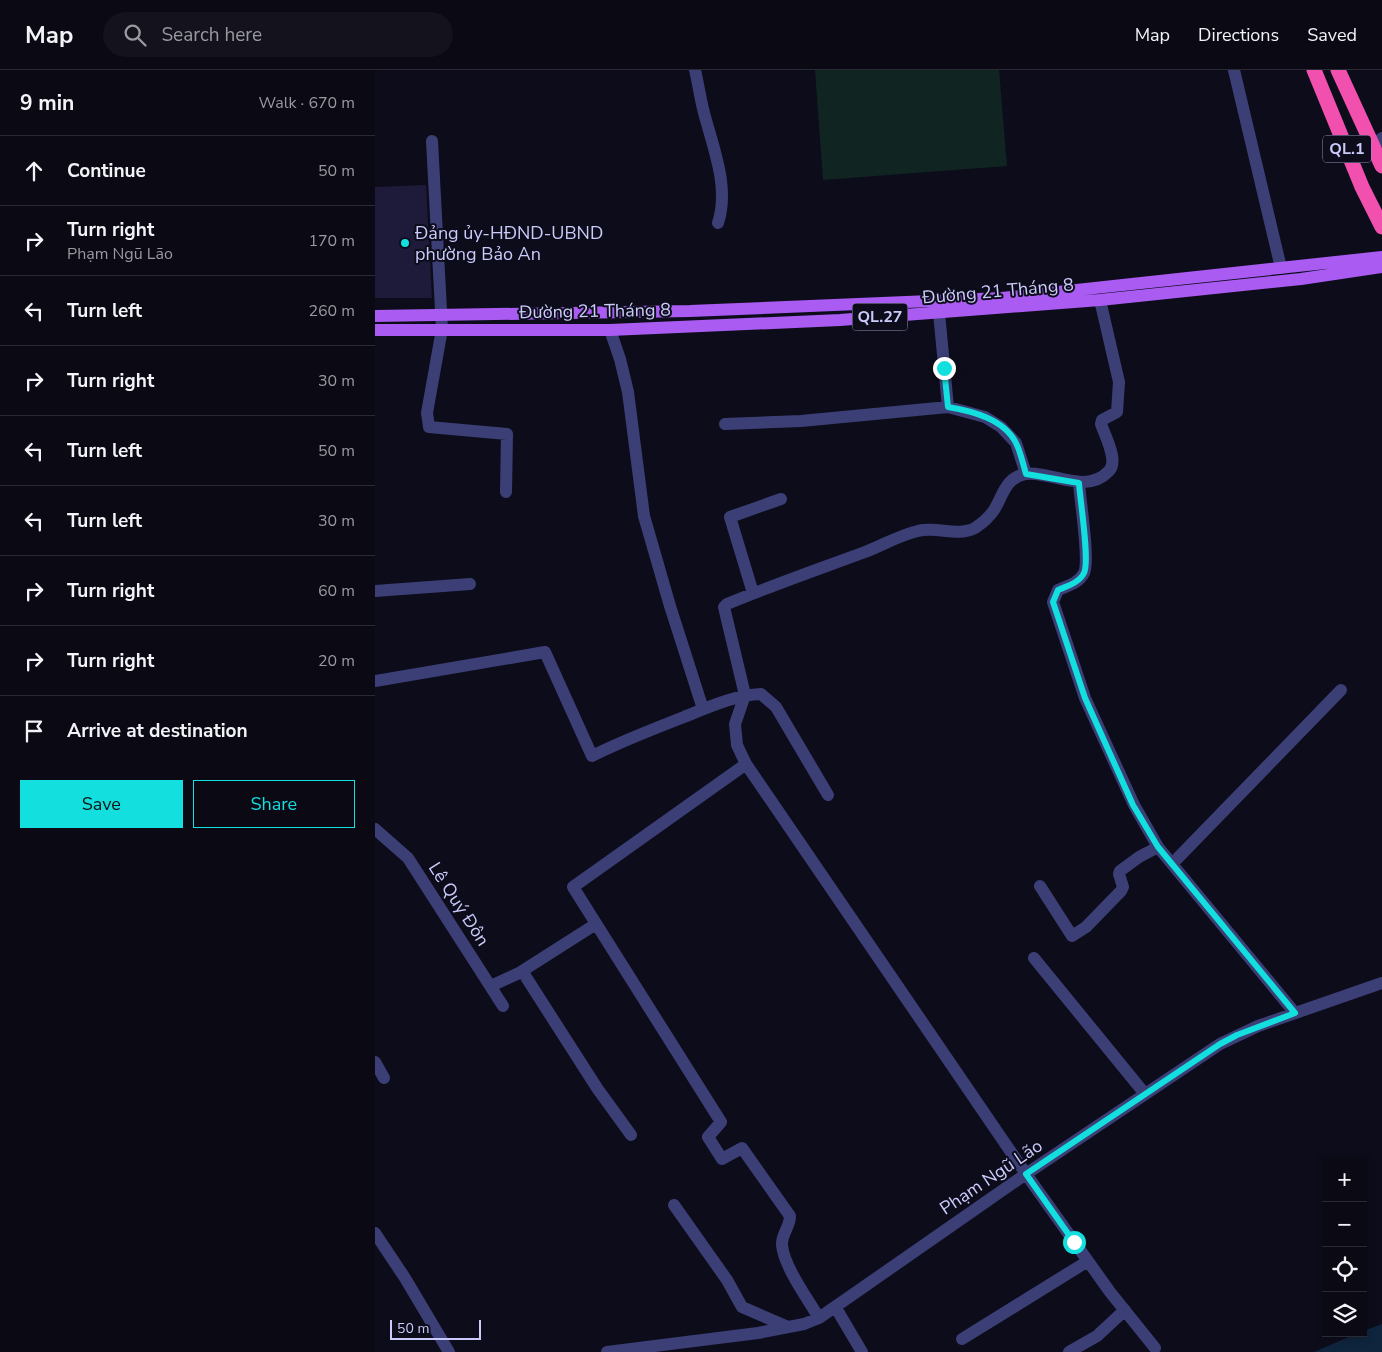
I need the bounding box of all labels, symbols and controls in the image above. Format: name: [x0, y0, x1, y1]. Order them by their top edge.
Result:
search box: [103, 12, 453, 57]
text: Map: [25, 19, 73, 51]
icon: search: [121, 21, 149, 49]
text: Search here: [161, 22, 262, 48]
text: Map: [1135, 23, 1170, 47]
text: Directions: [1198, 23, 1279, 47]
text: Saved: [1307, 23, 1357, 47]
text: 9 min: [20, 89, 74, 117]
text: Walk · 670 m: [259, 92, 355, 114]
road number: QL.1: [1323, 136, 1371, 162]
icon: ahead: [20, 157, 48, 185]
text: Continue: [67, 158, 146, 184]
text: 50 m: [318, 160, 355, 182]
text: Turn right: [67, 217, 154, 243]
place label: Đảng ủy-HĐND-UBND phường Bảo An: [414, 221, 603, 266]
icon: right: [20, 227, 48, 255]
text: 170 m: [308, 230, 355, 252]
marker: Đảng ủy-HĐND-UBND phường Bảo An: [399, 237, 411, 249]
text: Phạm Ngũ Lão: [67, 243, 173, 265]
street label: Đường 21 Tháng 8: [920, 272, 1075, 310]
icon: left: [20, 297, 48, 325]
text: Turn left: [67, 298, 142, 324]
street label: Đường 21 Tháng 8: [518, 298, 671, 324]
text: 260 m: [308, 300, 355, 322]
road number: QL.27: [853, 303, 907, 330]
route end: [933, 357, 956, 380]
icon: right: [20, 367, 48, 395]
text: Turn right: [67, 368, 154, 394]
text: 30 m: [318, 370, 355, 392]
icon: left: [20, 437, 48, 465]
text: Turn left: [67, 438, 142, 464]
text: 50 m: [318, 440, 355, 462]
icon: left: [20, 507, 48, 535]
text: Turn left: [67, 508, 142, 534]
text: 30 m: [318, 510, 355, 532]
icon: right: [20, 577, 48, 605]
text: Turn right: [67, 578, 154, 604]
text: 60 m: [318, 580, 355, 602]
icon: right: [20, 647, 48, 675]
text: Turn right: [67, 648, 154, 674]
text: 20 m: [318, 650, 355, 672]
icon: arrive: [20, 717, 48, 745]
text: Arrive at destination: [67, 718, 248, 744]
button: Save: [20, 780, 183, 828]
button: Share: [193, 780, 355, 828]
street label: Lê Quý Đôn: [423, 858, 495, 950]
street label: Phạm Ngũ Lão: [935, 1134, 1047, 1220]
map controls: [1322, 1157, 1367, 1337]
button: +: [1322, 1157, 1367, 1202]
button: −: [1322, 1202, 1367, 1247]
route start: [1063, 1231, 1086, 1254]
button: locate: [1322, 1247, 1367, 1292]
button: layers: [1322, 1292, 1367, 1337]
scale bar: [390, 1317, 481, 1340]
text: 50 m: [397, 1319, 429, 1338]

